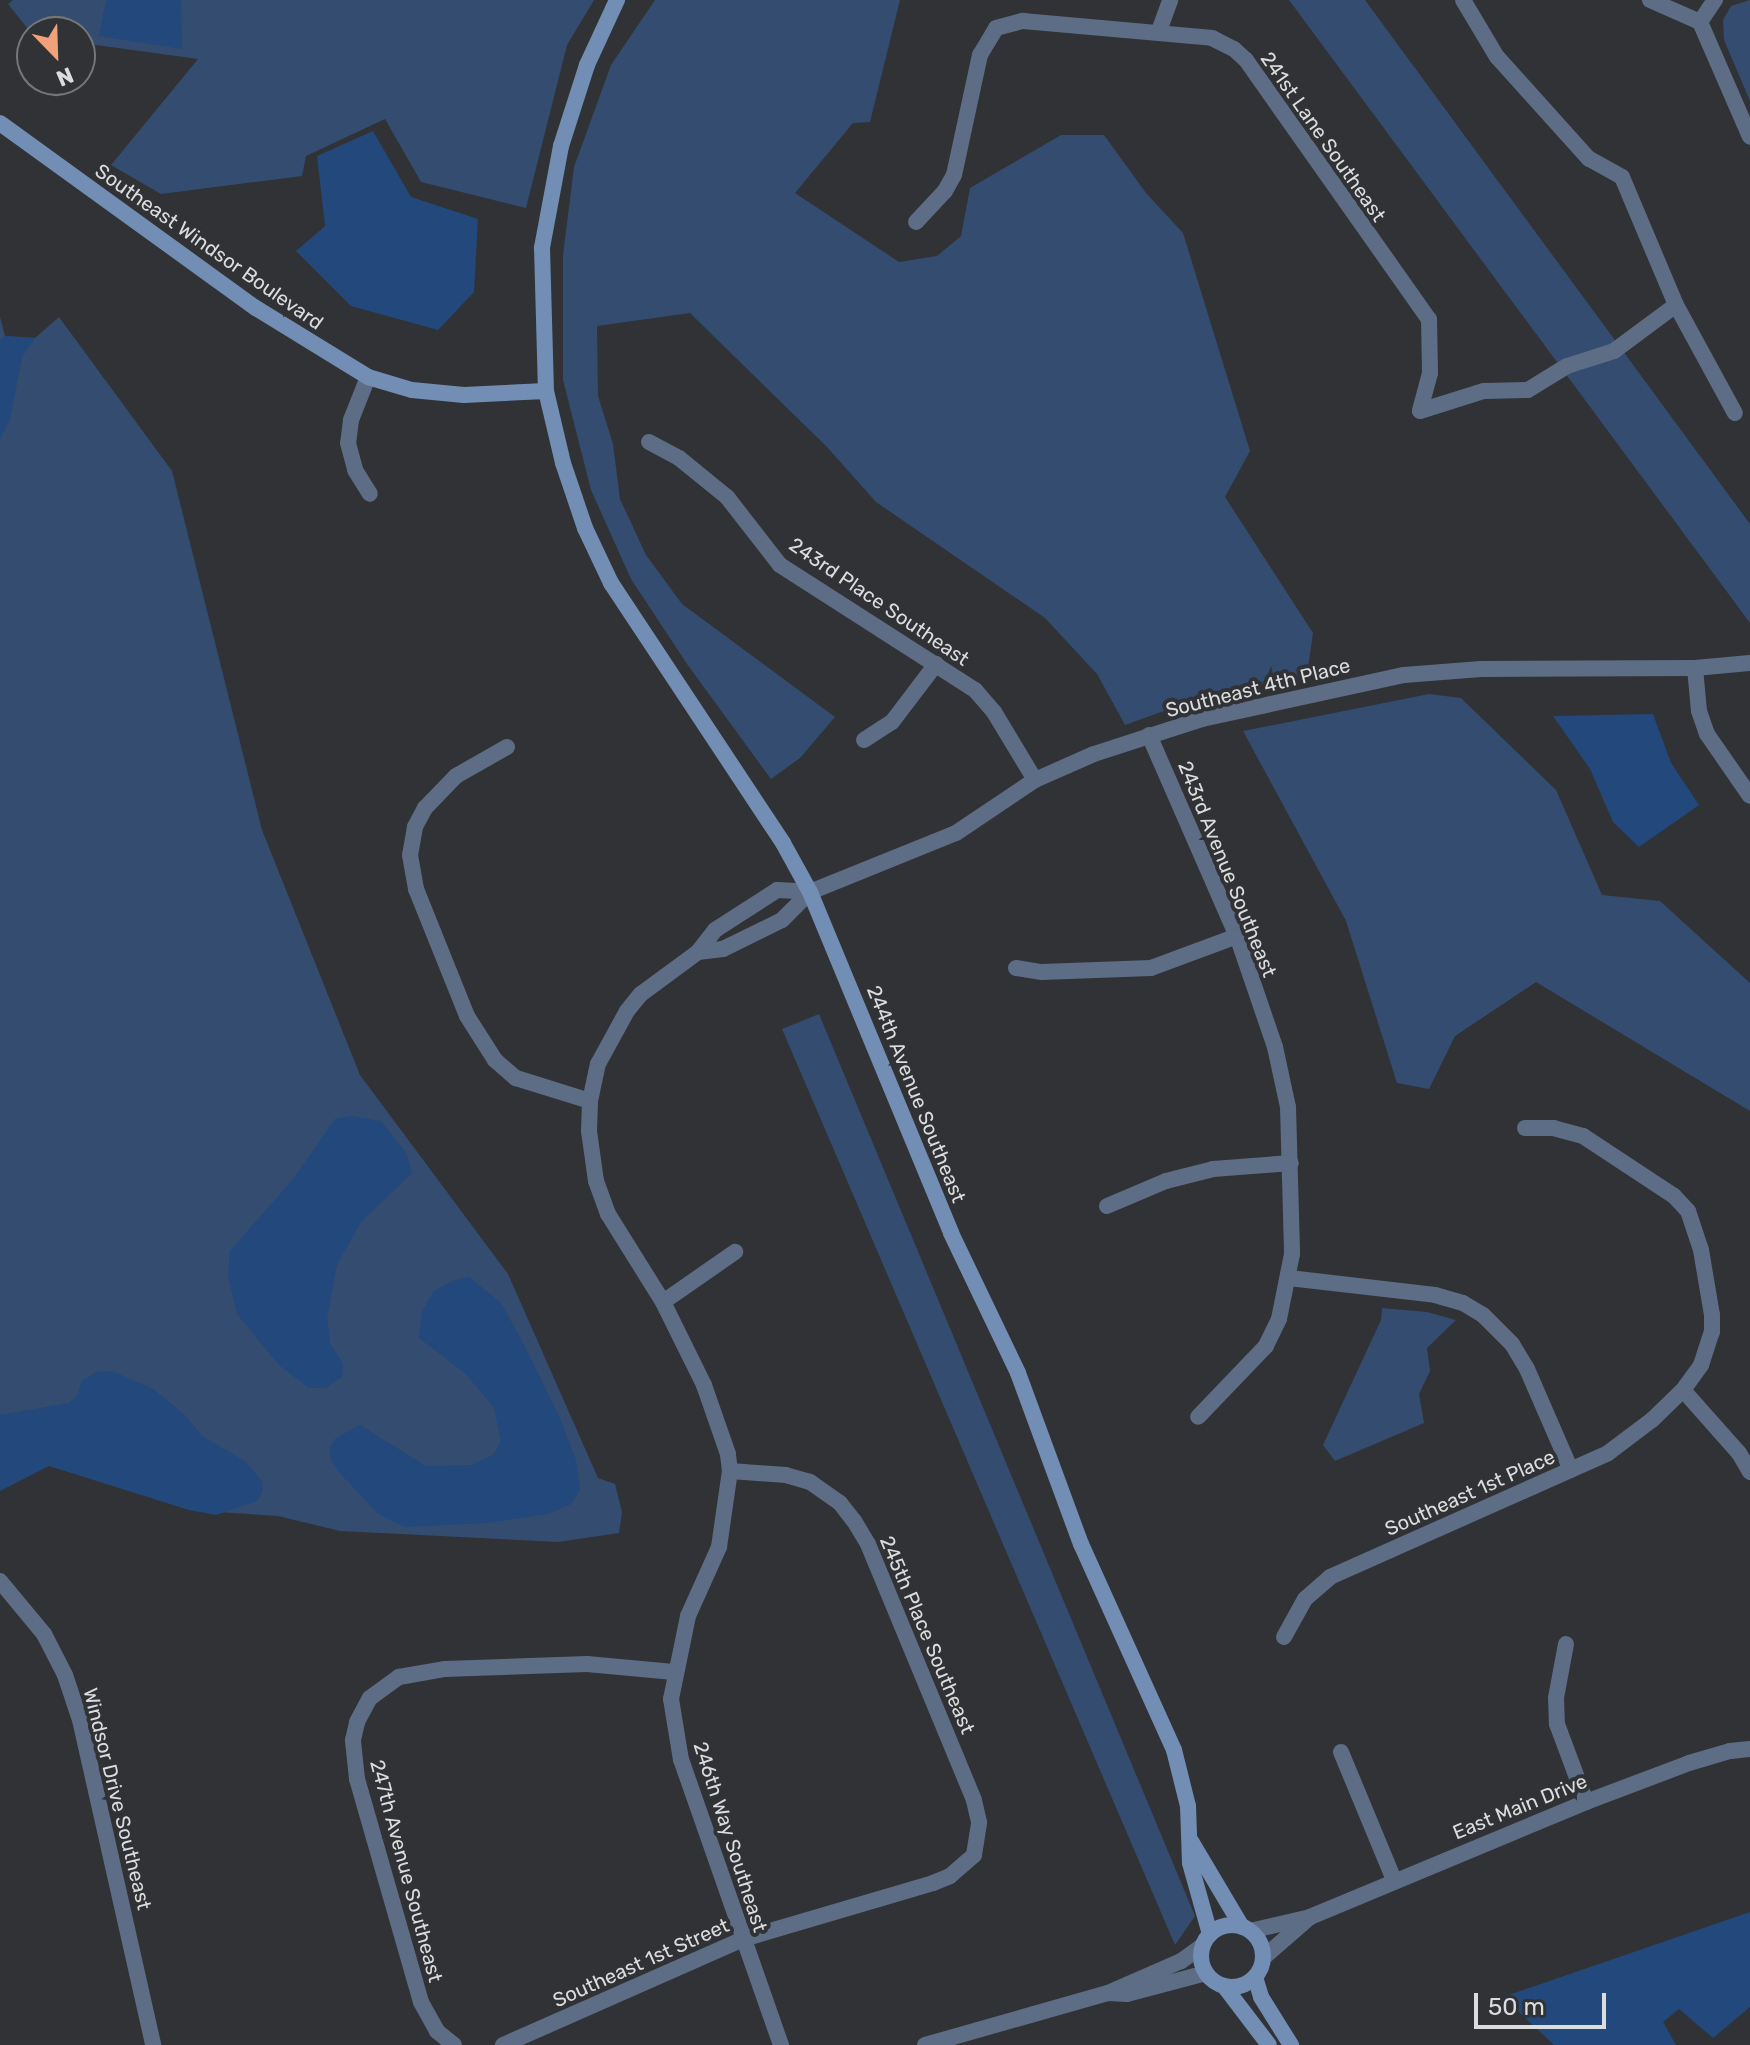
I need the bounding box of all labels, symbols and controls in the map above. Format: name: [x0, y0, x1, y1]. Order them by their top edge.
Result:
north arrow: [16, 16, 96, 96]
street label: 241st Lane Southeast: [1255, 47, 1391, 227]
text: N: [52, 61, 77, 92]
street label: Southeast Windsor Boulevard: [90, 159, 328, 335]
street label: 243rd Place Southeast: [784, 533, 974, 671]
street label: Southeast 4th Place: [1163, 653, 1353, 723]
street label: 243rd Avenue Southeast: [1173, 757, 1281, 981]
street label: 244th Avenue Southeast: [861, 982, 971, 1206]
street label: Southeast 1st Place: [1381, 1445, 1559, 1541]
street label: 245th Place Southeast: [874, 1532, 980, 1738]
street label: Windsor Drive Southeast: [78, 1685, 156, 1913]
street label: 246th Way Southeast: [688, 1738, 772, 1936]
street label: 247th Avenue Southeast: [365, 1757, 447, 1985]
street label: East Main Drive: [1449, 1769, 1591, 1845]
street label: Southeast 1st Street: [549, 1913, 733, 2013]
scale bar: [1478, 1977, 1610, 2027]
text: 50 m: [1488, 1993, 1545, 2021]

